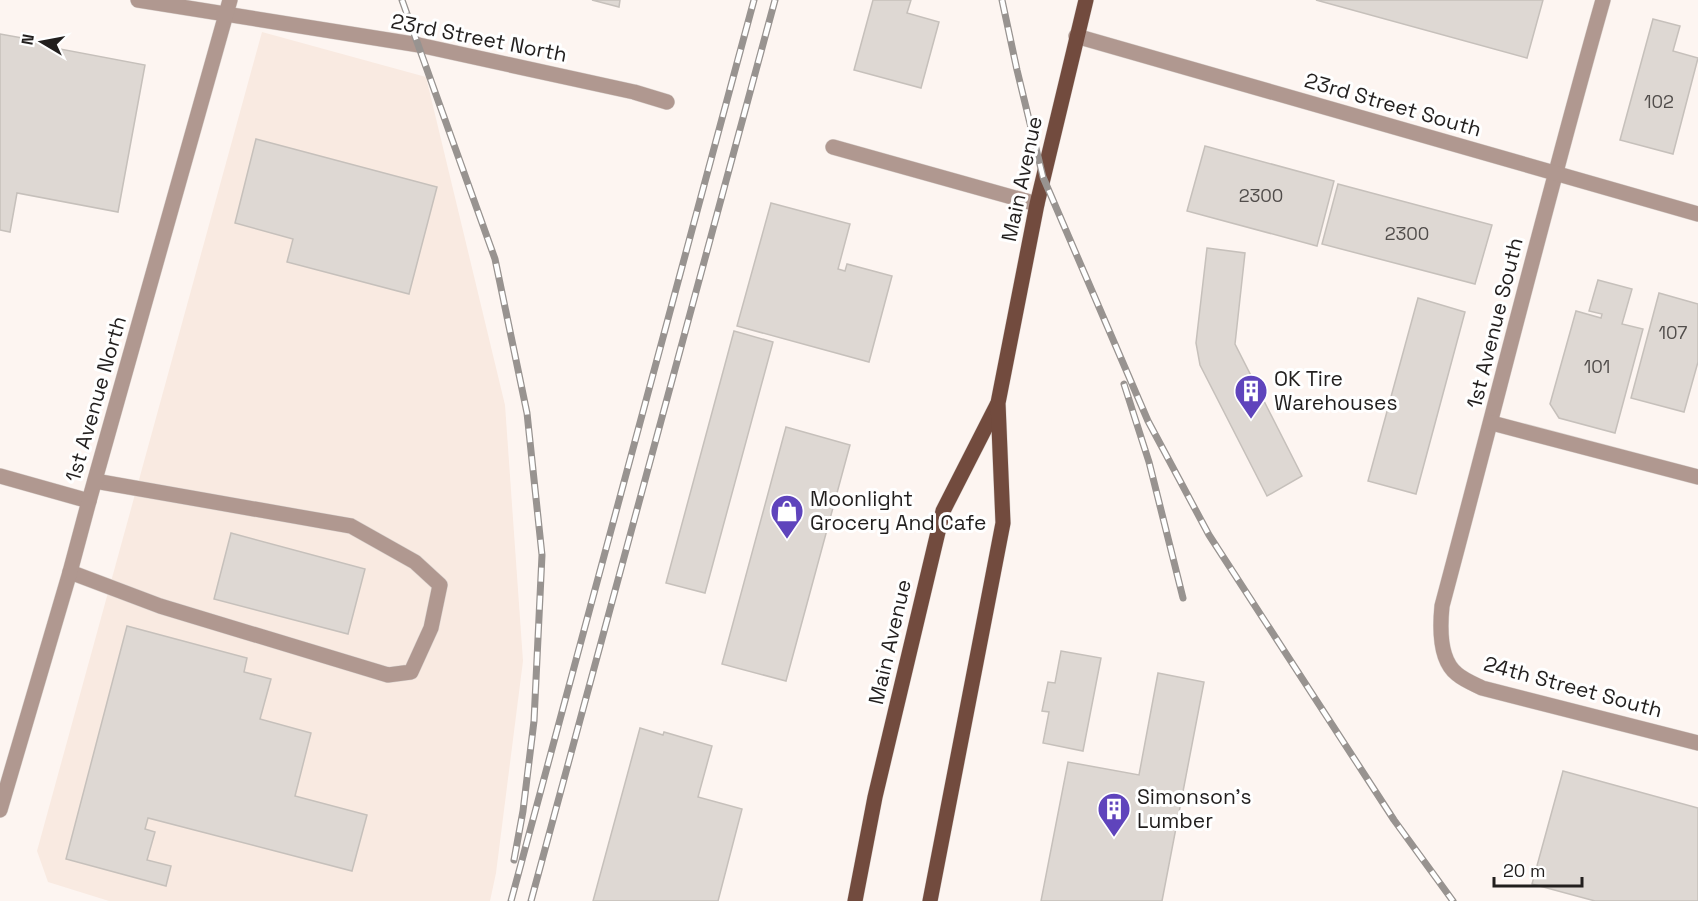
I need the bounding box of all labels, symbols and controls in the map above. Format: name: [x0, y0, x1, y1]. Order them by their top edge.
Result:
street label: 23rd Street North: [389, 7, 569, 68]
north arrow: [12, 12, 72, 72]
text: N: [16, 32, 39, 47]
street label: 23rd Street South: [1302, 66, 1485, 143]
house number: 102: [1644, 90, 1674, 113]
street label: Main Avenue: [995, 114, 1048, 244]
house number: 2300: [1239, 184, 1283, 207]
house number: 2300: [1385, 222, 1429, 245]
street label: 1st Avenue South: [1460, 235, 1529, 411]
street label: 1st Avenue North: [59, 313, 132, 485]
house number: 107: [1659, 321, 1687, 344]
house number: 101: [1584, 355, 1610, 378]
place label: OK Tire Warehouses: [1274, 365, 1397, 416]
building icon: OK Tire Warehouses: [1233, 373, 1269, 420]
place label: Moonlight Grocery And Cafe: [810, 485, 986, 536]
shop icon: Moonlight Grocery And Cafe: [769, 493, 805, 540]
street label: Main Avenue: [862, 577, 917, 707]
street label: 24th Street South: [1481, 650, 1665, 723]
place label: Simonson's Lumber: [1137, 783, 1252, 834]
building icon: Simonson's Lumber: [1096, 791, 1132, 838]
scale bar: [1494, 850, 1582, 888]
text: 20 m: [1503, 859, 1546, 882]

